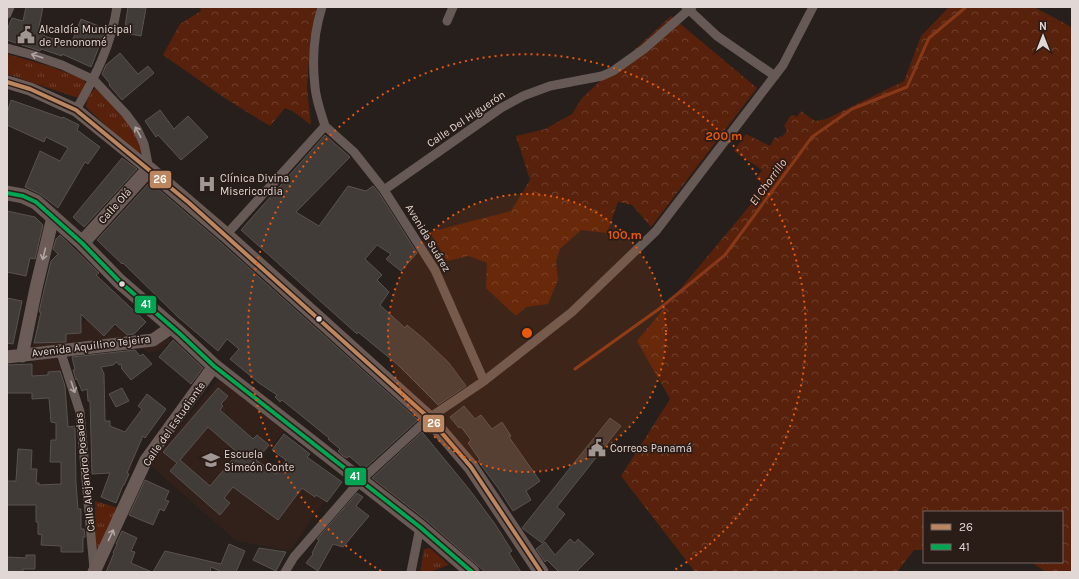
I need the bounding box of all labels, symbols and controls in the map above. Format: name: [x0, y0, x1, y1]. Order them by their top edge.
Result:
north arrow: [1023, 16, 1063, 56]
text: N: [1039, 20, 1047, 33]
place label: Alcaldía Municipal de Penonomé: [39, 23, 132, 49]
public building icon: Alcaldía Municipal de Penonomé: [16, 25, 36, 45]
one-way arrow: [32, 52, 44, 60]
street label: Calle Del Higuerón: [424, 88, 508, 150]
one-way arrow: [134, 126, 141, 138]
text: 200 m: [706, 129, 742, 143]
water label: El Chorrillo: [746, 156, 790, 208]
line badge: 26: [149, 170, 172, 189]
place label: Clínica Divina Misericordia: [220, 172, 289, 198]
text: 26: [153, 173, 167, 186]
hospital icon: Clínica Divina Misericordia: [197, 174, 217, 194]
street label: Calle Olá: [96, 185, 134, 227]
street label: Avenida Suárez: [403, 202, 453, 274]
text: 100 m: [608, 228, 642, 242]
one-way arrow: [40, 248, 47, 261]
unlabelled marker: [117, 279, 127, 289]
line badge: 41: [134, 295, 157, 314]
text: 41: [141, 298, 151, 311]
unlabelled marker: [314, 314, 324, 324]
centre of rings: [520, 326, 534, 340]
street label: Avenida Aquilino Tejeira: [31, 332, 151, 360]
street label: Calle del Estudiante: [140, 379, 208, 469]
one-way arrow: [69, 381, 77, 393]
street label: Calle Alejandro Posadas: [72, 412, 98, 532]
line badge: 26: [422, 414, 445, 433]
text: 26: [427, 417, 441, 430]
public building icon: Correos Panamá: [587, 438, 607, 458]
place label: Correos Panamá: [610, 442, 692, 455]
place label: Escuela Simeón Conte: [224, 448, 295, 474]
school or university icon: Escuela Simeón Conte: [201, 450, 221, 470]
line badge: 41: [344, 467, 367, 486]
text: 41: [350, 470, 360, 483]
legend: [923, 511, 1063, 563]
text: 26: [959, 520, 973, 534]
one-way arrow: [108, 529, 115, 541]
text: 41: [959, 540, 970, 554]

